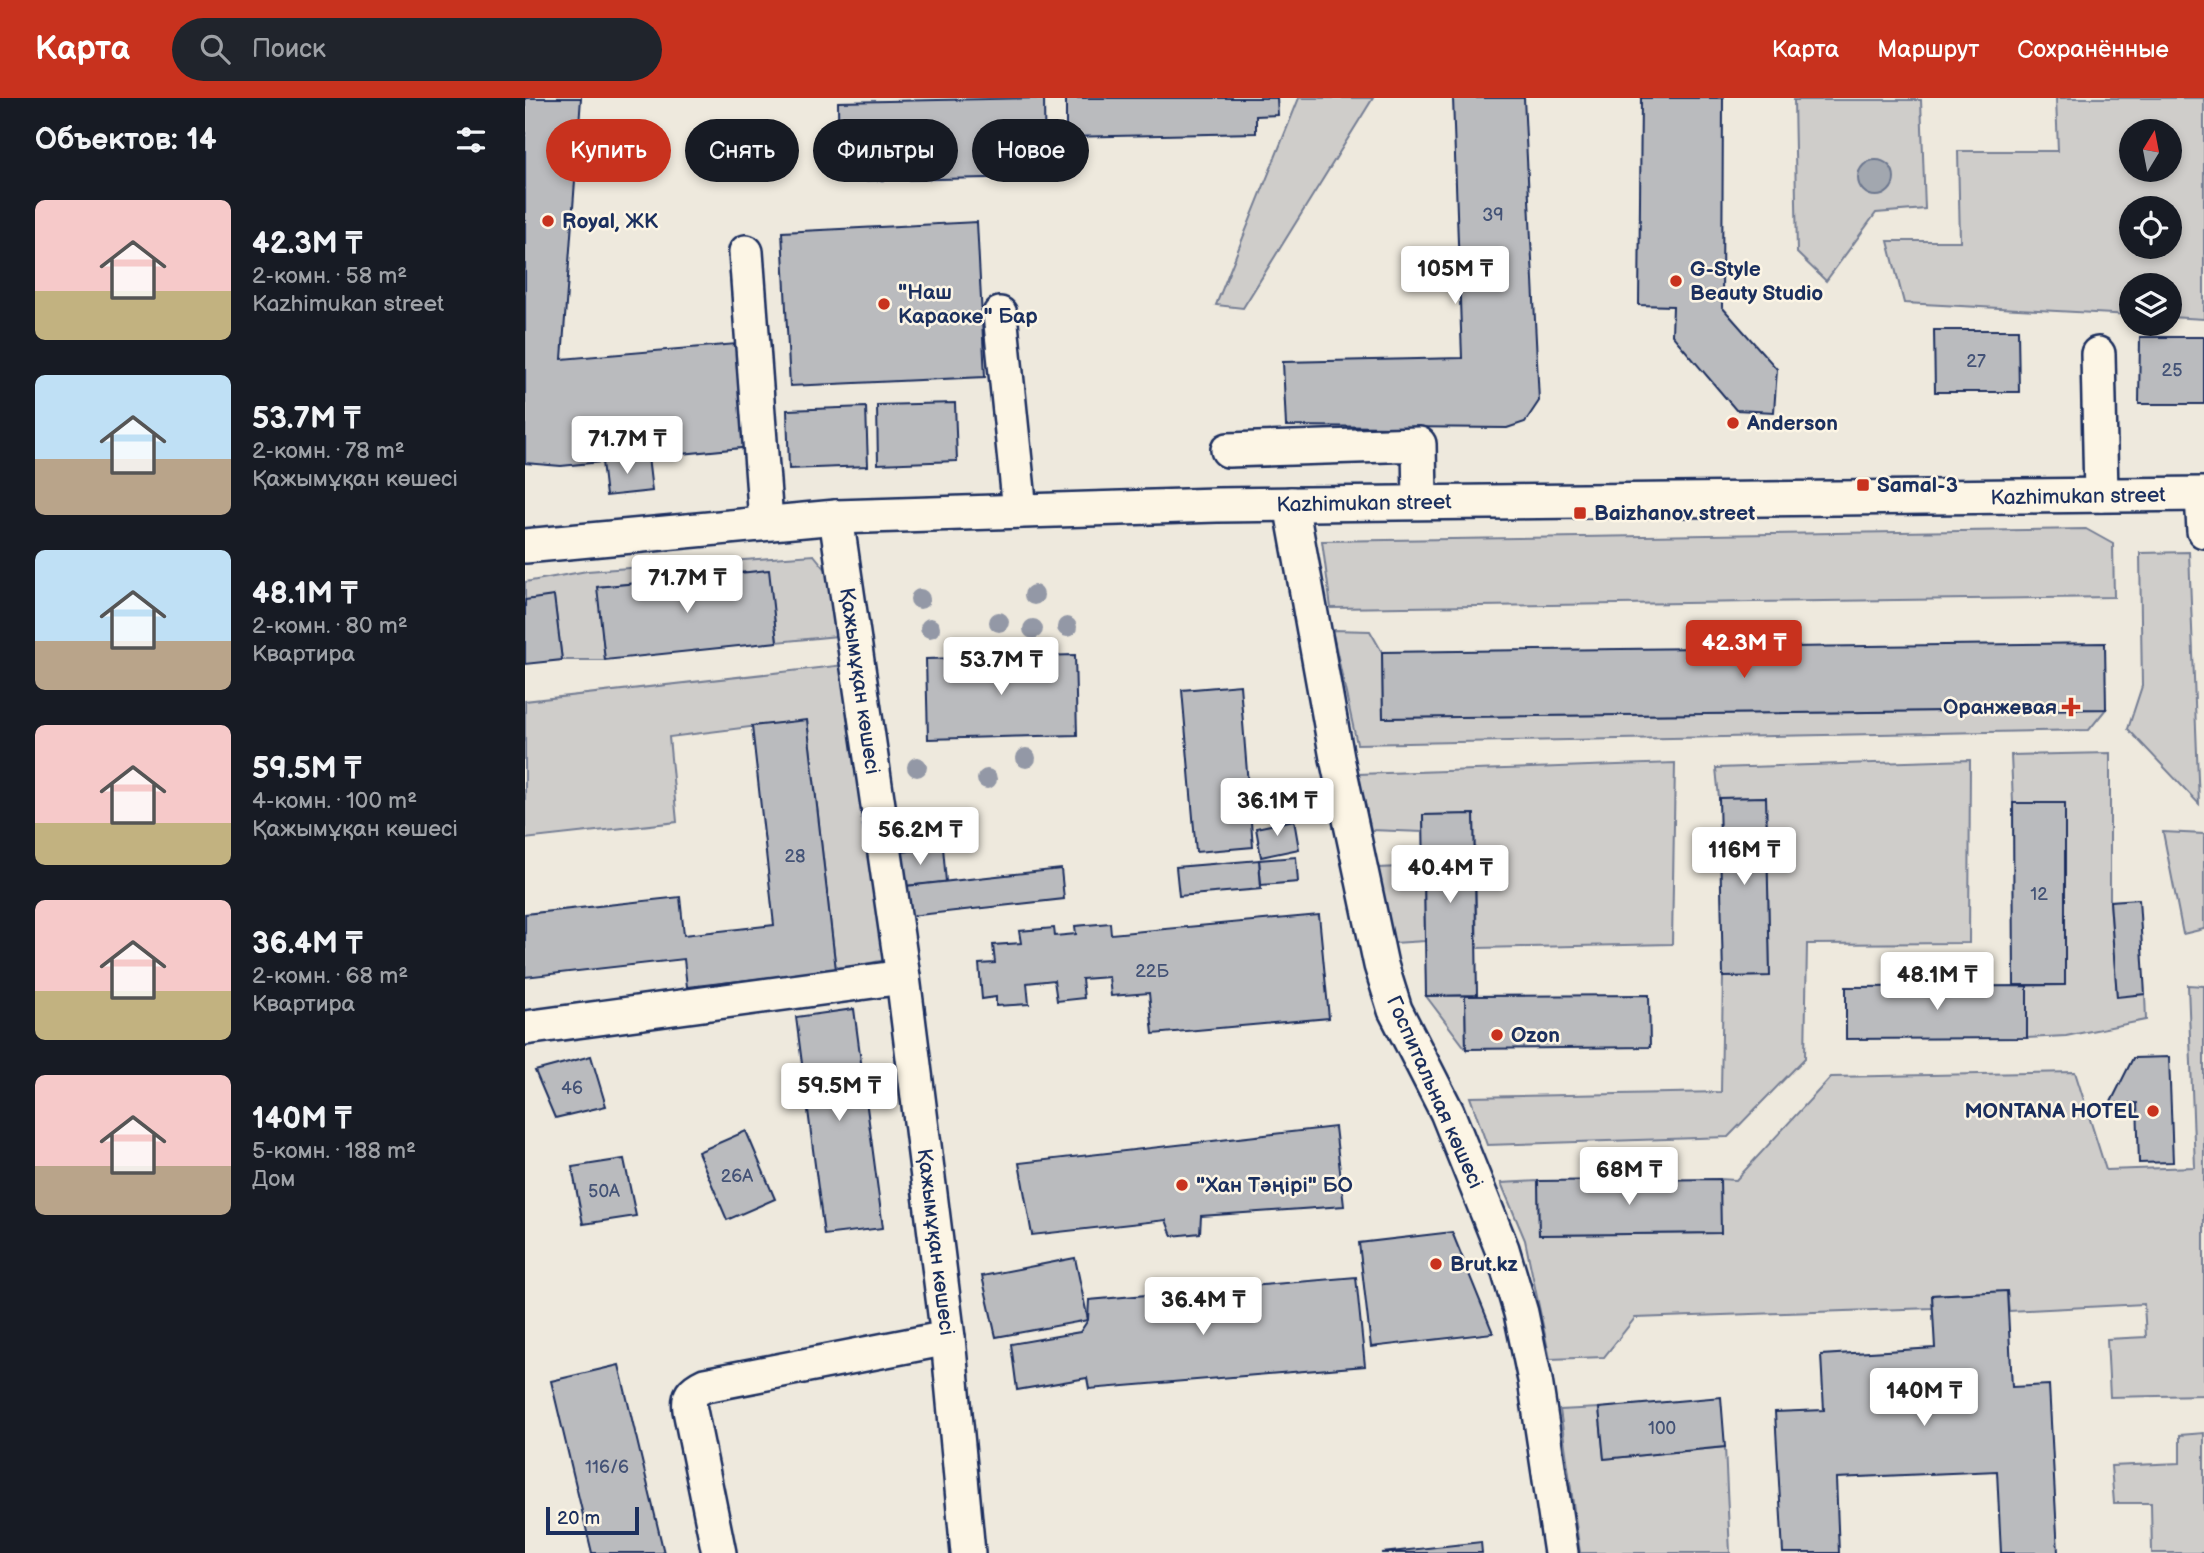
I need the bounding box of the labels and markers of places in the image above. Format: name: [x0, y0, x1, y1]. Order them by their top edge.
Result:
place label: Royal, ЖК: [562, 209, 659, 234]
marker: Royal, ЖК: [540, 213, 556, 229]
pin: 105M ₸: [1398, 246, 1512, 306]
place label: G-Style Beauty Studio: [1690, 257, 1823, 306]
marker: G-Style Beauty Studio: [1668, 273, 1684, 289]
place label: "Наш Караоке" Бар: [898, 280, 1038, 329]
marker: "Наш Караоке" Бар: [876, 296, 892, 312]
place label: Anderson: [1746, 411, 1838, 436]
marker: Anderson: [1725, 415, 1741, 431]
pin: 71.7M ₸: [562, 416, 692, 476]
place label: Samal-3: [1877, 473, 1958, 498]
marker: Samal-3: [1855, 477, 1871, 493]
place label: Baizhanov street: [1594, 501, 1755, 526]
marker: Baizhanov street: [1572, 505, 1588, 521]
pin: 71.7M ₸: [622, 556, 752, 615]
pin: 42.3M ₸: [1679, 620, 1809, 680]
pin: 53.7M ₸: [936, 638, 1066, 697]
place label: Оранжевая: [1943, 695, 2057, 720]
marker: Оранжевая: [2063, 699, 2079, 715]
pin: 36.1M ₸: [1212, 778, 1342, 838]
pin: 56.2M ₸: [855, 808, 985, 867]
pin: 116M ₸: [1687, 828, 1801, 887]
pin: 40.4M ₸: [1385, 846, 1515, 905]
pin: 48.1M ₸: [1872, 953, 2002, 1012]
place label: Ozon: [1511, 1023, 1560, 1048]
marker: Ozon: [1489, 1027, 1505, 1043]
pin: 59.5M ₸: [774, 1063, 904, 1123]
place label: MONTANA HOTEL: [1964, 1099, 2139, 1124]
marker: MONTANA HOTEL: [2145, 1103, 2161, 1119]
pin: 68M ₸: [1580, 1148, 1678, 1207]
place label: "Хан Тәңірі" БО: [1196, 1173, 1353, 1198]
marker: "Хан Тәңірі" БО: [1174, 1177, 1190, 1193]
place label: Brut.kz: [1450, 1252, 1518, 1277]
marker: Brut.kz: [1428, 1256, 1444, 1272]
pin: 36.4M ₸: [1138, 1278, 1268, 1337]
pin: 140M ₸: [1867, 1368, 1981, 1428]

